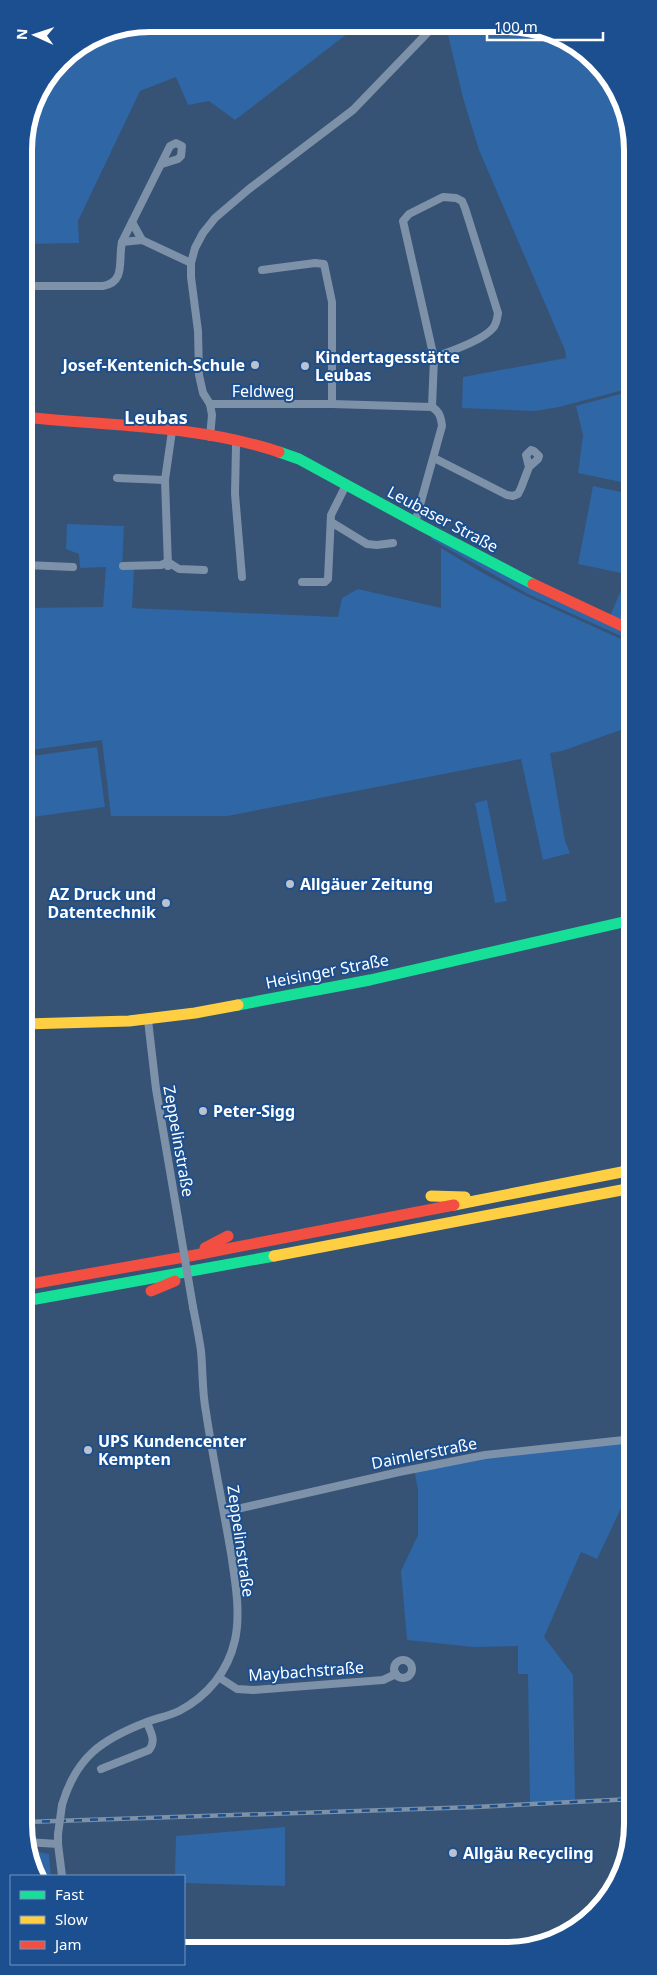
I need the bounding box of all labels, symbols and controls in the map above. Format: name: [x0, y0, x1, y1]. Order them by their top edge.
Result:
north arrow: [10, 10, 60, 60]
scale bar: [487, 10, 603, 42]
text: 100 m: [494, 16, 538, 36]
text: N: [12, 28, 31, 40]
place label: Kindertagesstätte Leubas: [315, 346, 460, 386]
place label: Josef-Kentenich-Schule: [61, 354, 245, 376]
marker: Josef-Kentenich-Schule: [249, 359, 261, 371]
marker: Kindertagesstätte Leubas: [299, 360, 311, 372]
street label: Feldweg: [232, 380, 294, 402]
district label: Leubas: [124, 405, 188, 429]
street label: Leubaser Straße: [384, 481, 502, 557]
place label: Allgäuer Zeitung: [300, 873, 433, 895]
marker: Allgäuer Zeitung: [284, 878, 296, 890]
place label: AZ Druck und Datentechnik: [48, 883, 156, 923]
marker: AZ Druck und Datentechnik: [160, 897, 172, 909]
street label: Heisinger Straße: [263, 948, 391, 994]
street label: Zeppelinstraße: [158, 1084, 200, 1198]
place label: Peter-Sigg: [213, 1100, 295, 1122]
marker: Peter-Sigg: [197, 1105, 209, 1117]
place label: UPS Kundencenter Kempten: [98, 1430, 246, 1470]
street label: Daimlerstraße: [369, 1432, 479, 1474]
marker: UPS Kundencenter Kempten: [82, 1444, 94, 1456]
street label: Zeppelinstraße: [222, 1484, 260, 1598]
street label: Maybachstraße: [247, 1656, 365, 1686]
place label: Allgäu Recycling: [463, 1842, 594, 1864]
marker: Allgäu Recycling: [447, 1847, 459, 1859]
legend: [10, 1875, 185, 1965]
text: Fast: [55, 1884, 84, 1904]
text: Slow: [55, 1909, 88, 1929]
text: Jam: [53, 1934, 82, 1954]

